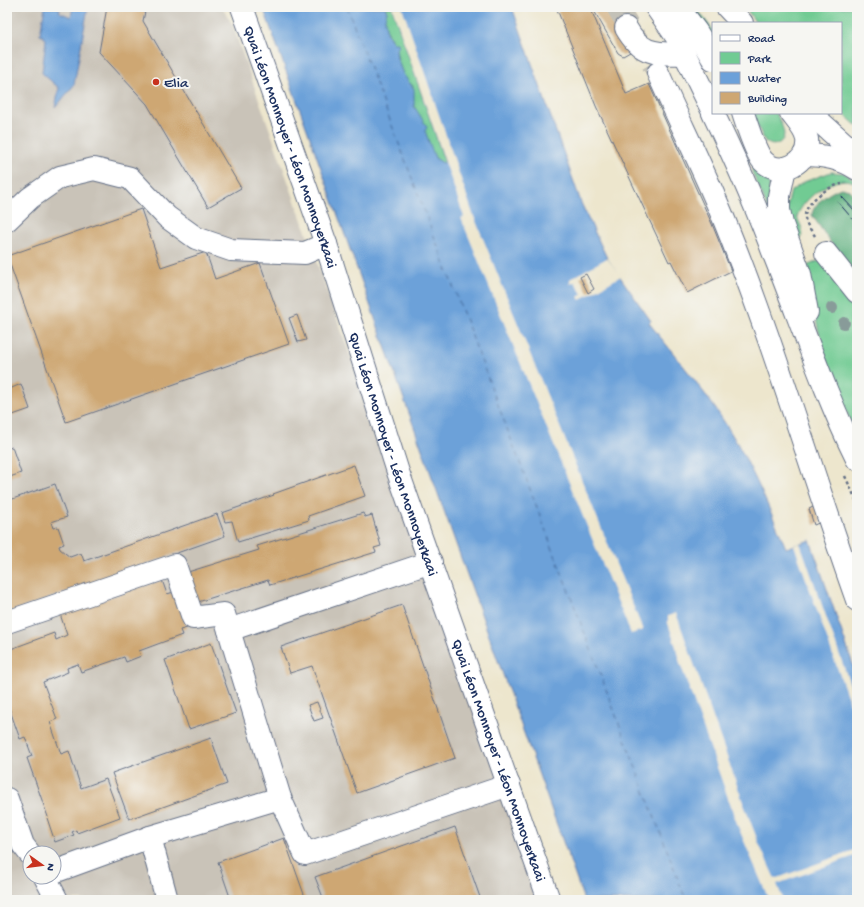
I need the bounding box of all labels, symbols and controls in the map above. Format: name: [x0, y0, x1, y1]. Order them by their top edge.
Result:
legend: [712, 22, 842, 114]
street label: Quai Léon Monnoyer - Léon Monnoyerkaai: [238, 24, 340, 271]
text: Road: [748, 33, 775, 47]
text: Park: [747, 53, 773, 67]
text: Water: [748, 73, 782, 87]
place label: Elia: [164, 75, 189, 93]
marker: Elia: [151, 77, 161, 87]
text: Building: [747, 93, 787, 107]
street label: Quai Léon Monnoyer - Léon Monnoyerkaai: [343, 330, 441, 579]
street label: Quai Léon Monnoyer - Léon Monnoyerkaai: [447, 637, 549, 884]
north arrow: [22, 845, 62, 885]
text: N: [43, 862, 56, 872]

